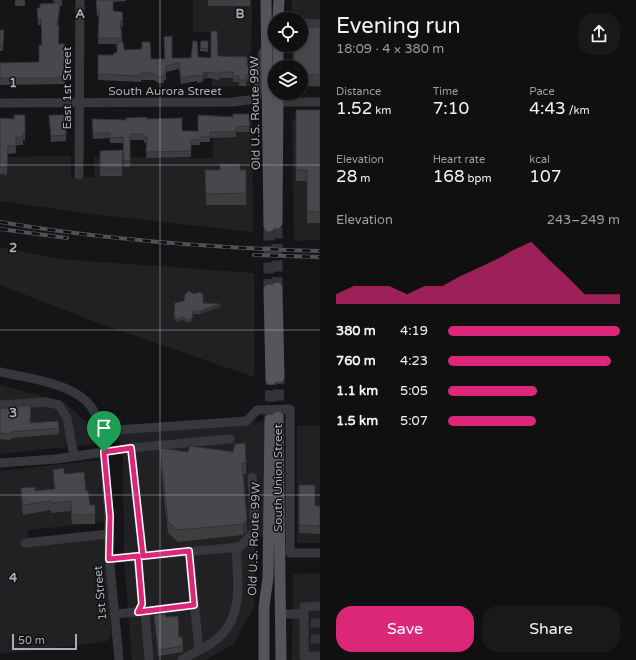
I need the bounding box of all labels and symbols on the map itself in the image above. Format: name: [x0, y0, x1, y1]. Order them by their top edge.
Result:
text: A: [75, 6, 85, 22]
text: B: [235, 6, 245, 22]
street label: East 1st Street: [60, 46, 74, 129]
street label: Old U.S. Route 99W: [247, 56, 263, 170]
text: 1: [9, 75, 17, 91]
street label: South Aurora Street: [108, 84, 222, 98]
text: 2: [9, 240, 17, 256]
text: 3: [9, 405, 17, 421]
pin: [87, 411, 121, 452]
street label: South Union Street: [271, 423, 285, 532]
street label: Old U.S. Route 99W: [245, 482, 263, 596]
street label: 1st Street: [91, 564, 109, 621]
text: 4: [9, 570, 18, 586]
scale bar: [12, 632, 77, 651]

